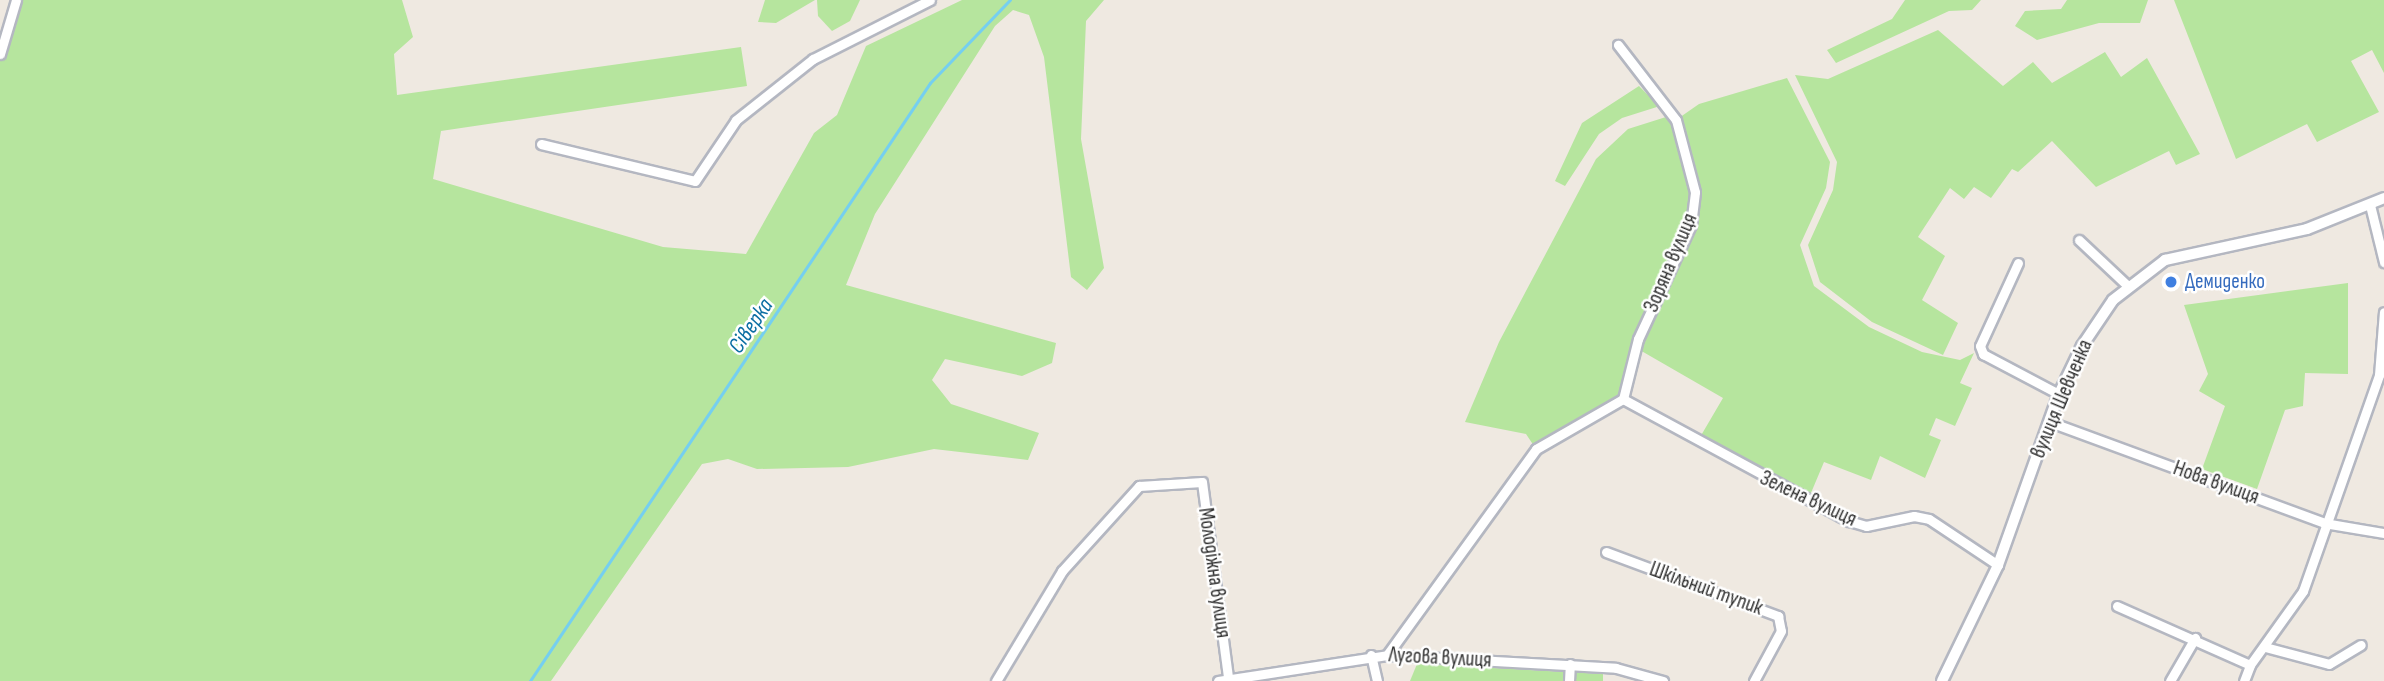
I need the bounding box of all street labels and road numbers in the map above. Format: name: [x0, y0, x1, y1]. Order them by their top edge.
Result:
street label: Зоряна вулиця: [1639, 210, 1703, 316]
street label: вулиця Шевченка: [2026, 336, 2098, 462]
street label: Нова вулиця: [2170, 456, 2262, 510]
street label: Зелена вулиця: [1756, 466, 1860, 532]
street label: Молодіжна вулиця: [1192, 506, 1236, 640]
street label: Шкільний тупик: [1646, 557, 1766, 621]
street label: Лугова вулиця: [1388, 643, 1492, 673]

